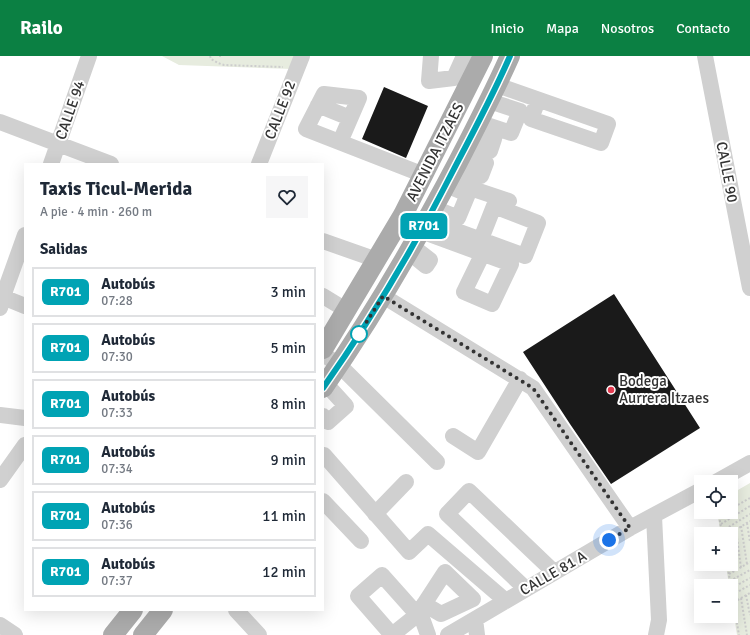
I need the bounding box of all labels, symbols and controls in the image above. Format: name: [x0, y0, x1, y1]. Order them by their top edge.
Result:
text: Railo: [20, 16, 63, 40]
text: Inicio: [491, 20, 524, 37]
text: Mapa: [546, 20, 579, 37]
text: Nosotros: [601, 20, 654, 37]
text: Contacto: [676, 20, 730, 37]
street label: CALLE 94: [51, 78, 89, 142]
street label: CALLE 92: [261, 78, 299, 142]
street label: AVENIDA ITZAES: [402, 100, 468, 204]
street label: CALLE 90: [712, 140, 742, 204]
button: heart: [266, 176, 308, 218]
text: Taxis Ticul-Merida: [40, 177, 192, 201]
text: A pie · 4 min · 260 m: [40, 204, 152, 220]
line badge: R701: [396, 213, 452, 239]
text: R701: [408, 217, 440, 234]
text: Salidas: [40, 240, 87, 258]
text: Autobús: [101, 275, 155, 293]
text: R701: [50, 283, 81, 300]
text: 3 min: [270, 283, 306, 301]
text: 07:28: [101, 293, 133, 309]
unlabelled marker: [350, 325, 368, 343]
text: Autobús: [101, 331, 155, 349]
text: R701: [50, 339, 81, 356]
text: 5 min: [270, 339, 306, 357]
text: 07:30: [101, 349, 133, 365]
place label: Bodega Aurrera Itzaes: [619, 372, 709, 407]
marker: Bodega Aurrera Itzaes: [606, 385, 616, 395]
text: Autobús: [101, 387, 155, 405]
text: R701: [50, 395, 81, 412]
text: 8 min: [270, 395, 306, 413]
text: 07:33: [101, 405, 133, 421]
text: Autobús: [101, 443, 155, 461]
text: R701: [50, 451, 81, 468]
text: 9 min: [270, 451, 306, 469]
text: 07:34: [101, 461, 133, 477]
map controls: [694, 475, 738, 623]
button: locate: [694, 475, 738, 519]
text: Autobús: [101, 499, 155, 517]
text: R701: [50, 507, 81, 524]
text: 11 min: [262, 507, 306, 525]
text: 07:36: [101, 517, 133, 533]
button: +: [694, 527, 738, 571]
your location: [599, 530, 619, 550]
street label: CALLE 81 A: [516, 547, 590, 599]
text: Autobús: [101, 555, 155, 573]
text: R701: [50, 563, 81, 580]
text: 12 min: [262, 563, 306, 581]
text: 07:37: [101, 573, 133, 589]
button: −: [694, 579, 738, 623]

